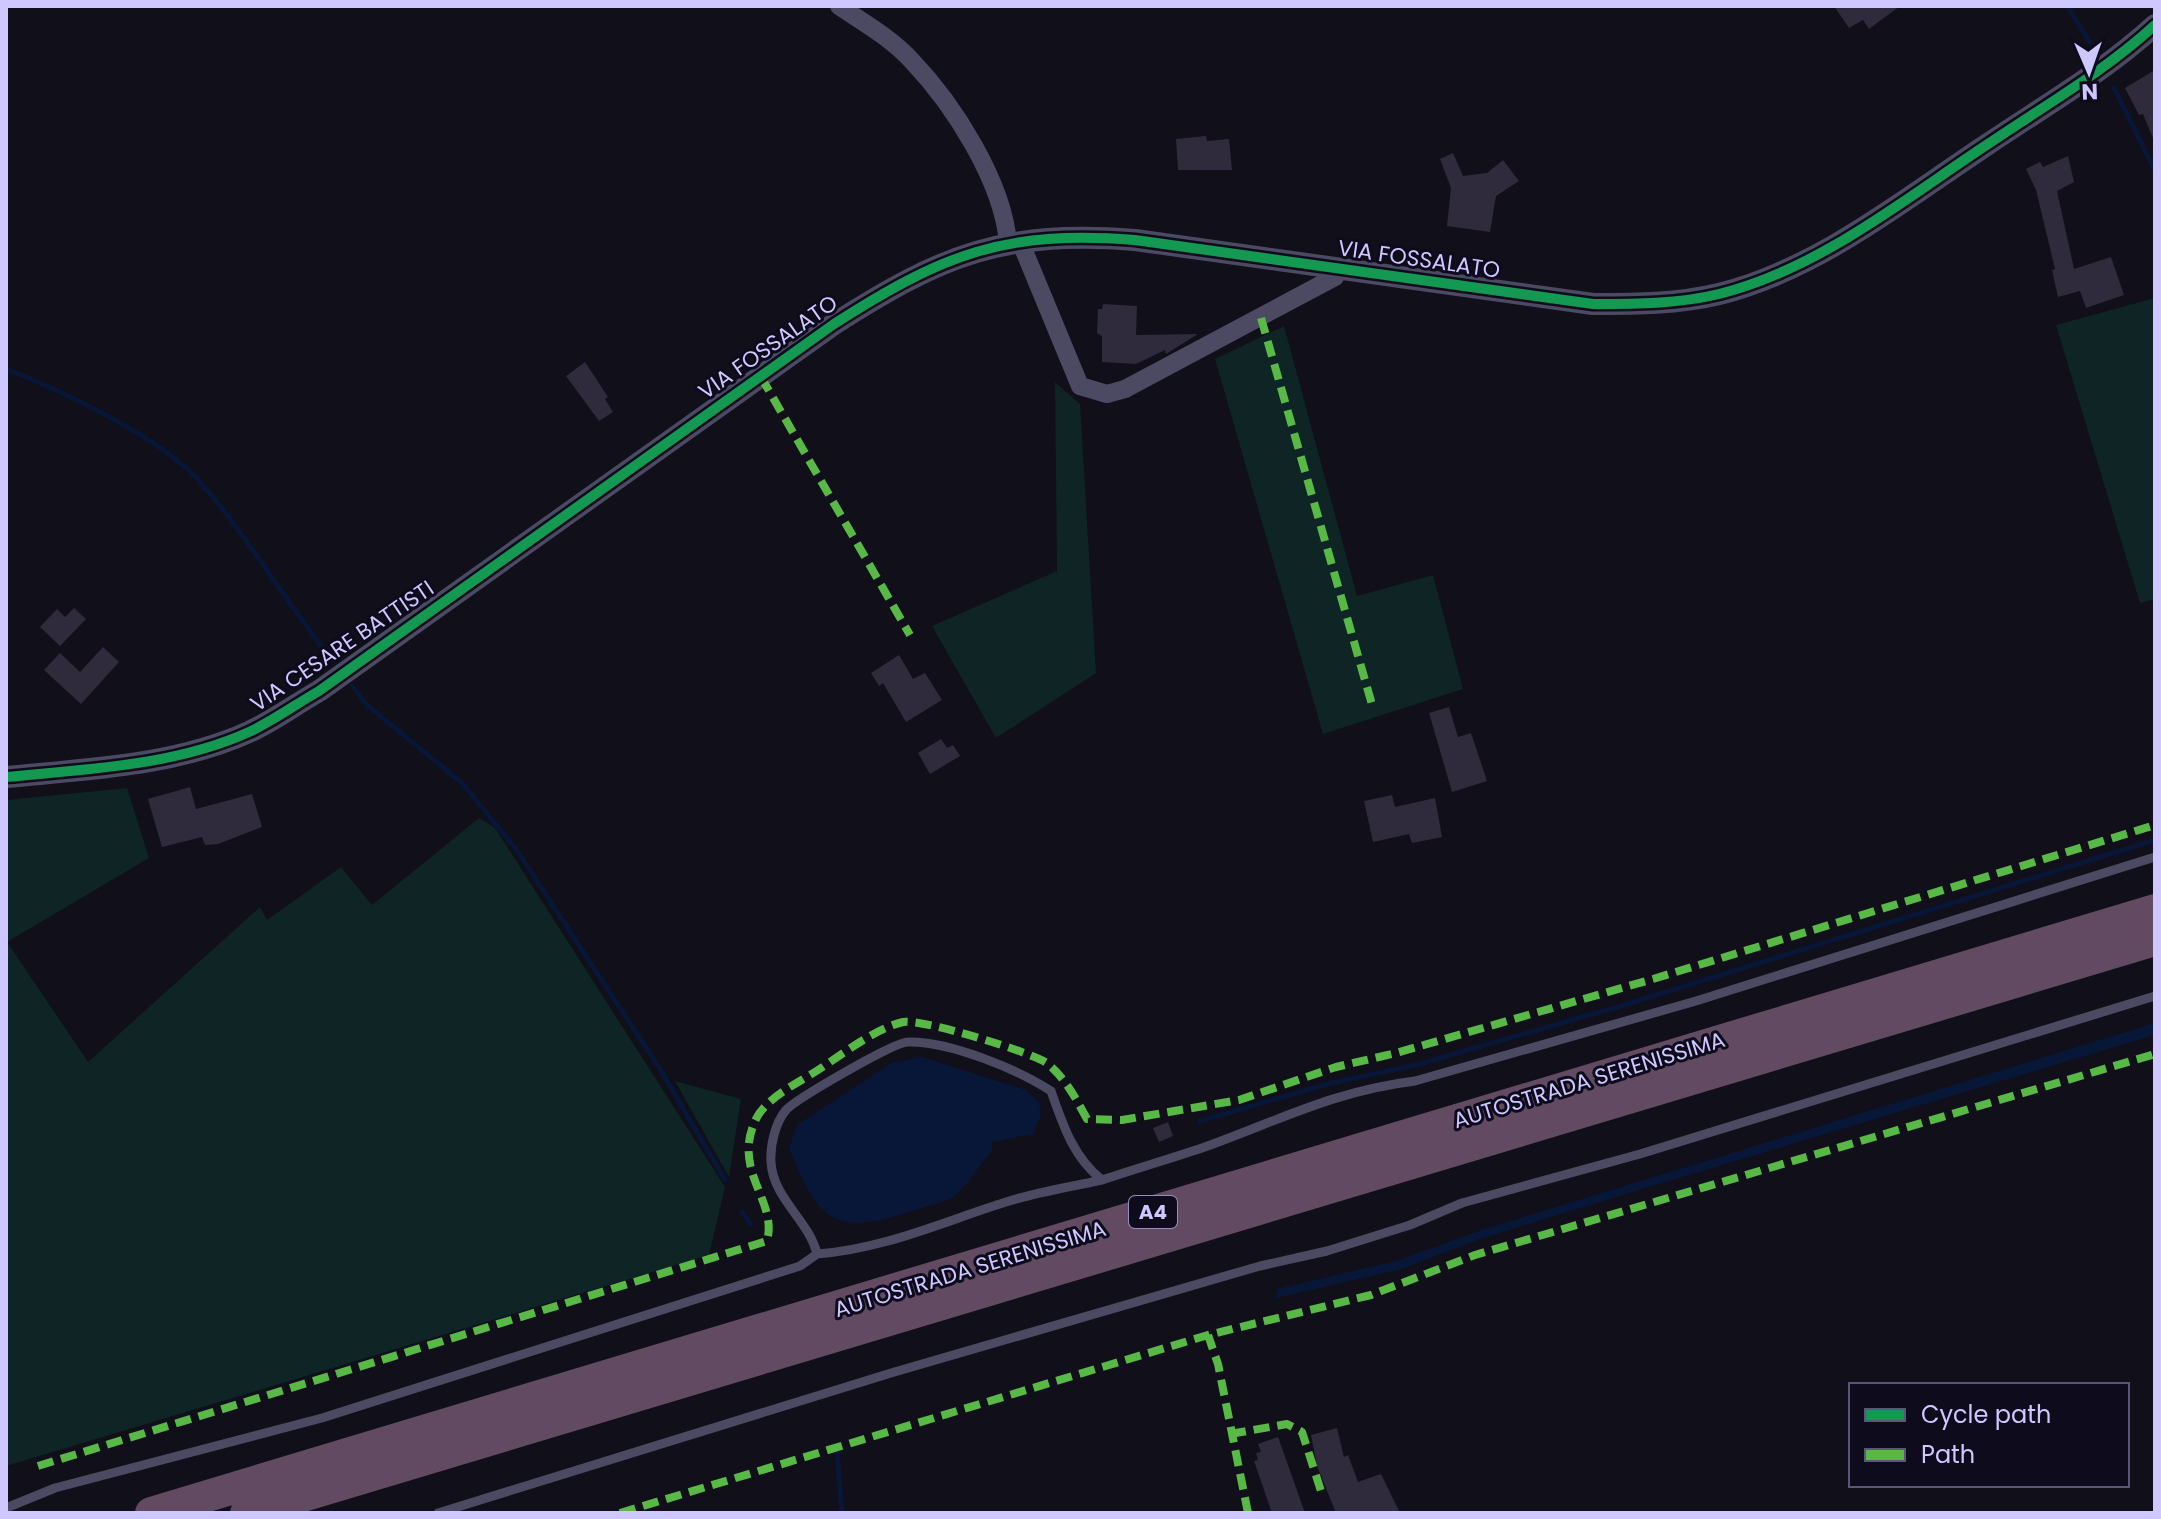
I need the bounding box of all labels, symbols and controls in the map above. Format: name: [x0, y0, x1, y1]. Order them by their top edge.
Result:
north arrow: [2049, 32, 2129, 112]
text: N: [2081, 76, 2098, 107]
street label: VIA FOSSALATO: [1336, 232, 1502, 286]
street label: VIA FOSSALATO: [692, 287, 844, 407]
street label: VIA CESARE BATTISTI: [244, 573, 440, 719]
street label: AUTOSTRADA SERENISSIMA: [1449, 1024, 1729, 1136]
road number: A4: [1129, 1196, 1177, 1228]
street label: AUTOSTRADA SERENISSIMA: [830, 1213, 1110, 1325]
legend: [1849, 1383, 2129, 1487]
text: Cycle path: [1921, 1398, 2051, 1431]
text: Path: [1921, 1438, 1975, 1471]

